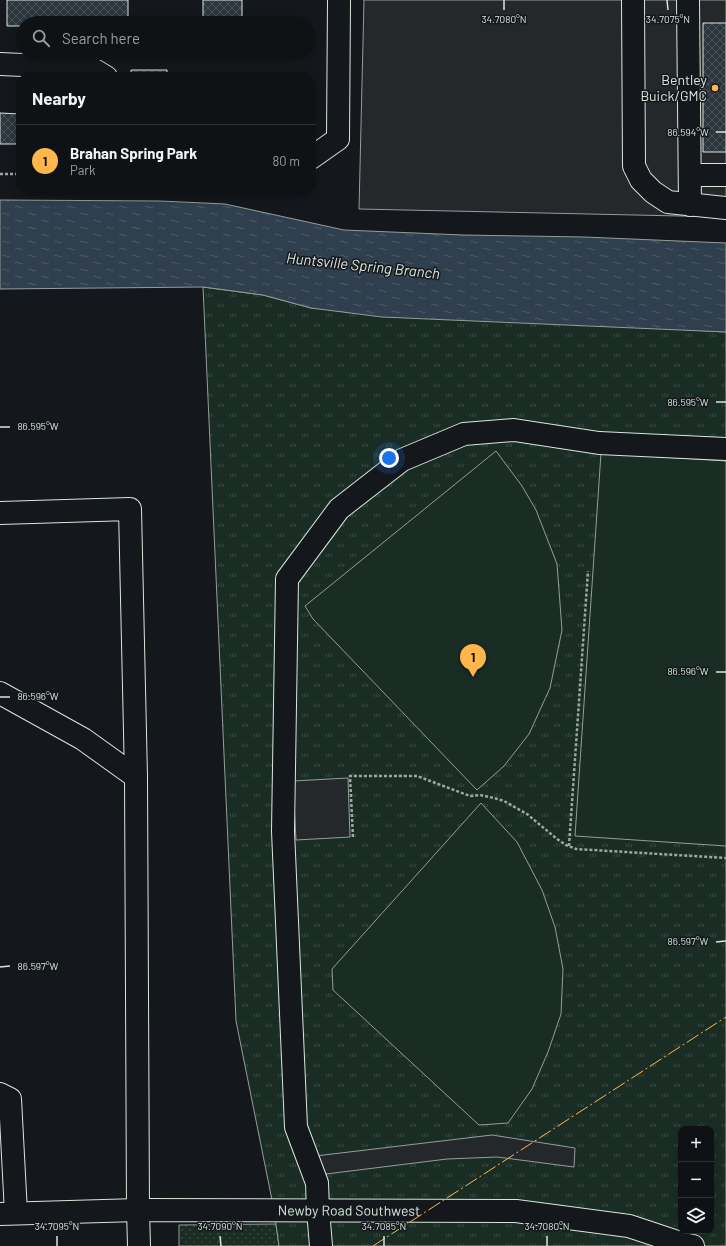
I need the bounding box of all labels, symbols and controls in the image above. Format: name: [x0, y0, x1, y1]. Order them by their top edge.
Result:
text: 34.7080°N: [481, 13, 527, 25]
text: 34.7075°N: [646, 13, 690, 25]
search box: [16, 16, 316, 60]
icon: search: [30, 27, 52, 49]
text: Search here: [62, 29, 140, 47]
place label: Bentley Buick/GMC: [640, 71, 708, 104]
marker: Bentley Buick/GMC: [710, 83, 720, 93]
text: Nearby: [32, 88, 86, 108]
text: 86.594°W: [667, 126, 709, 138]
text: Brahan Spring Park: [70, 144, 197, 162]
text: 1: [43, 153, 47, 169]
text: 80 m: [273, 153, 300, 169]
text: Park: [70, 162, 96, 178]
water label: Huntsville Spring Branch: [285, 248, 441, 282]
text: 86.595°W: [667, 396, 709, 408]
text: 86.595°W: [17, 420, 59, 432]
your location: [379, 448, 399, 468]
pin: 1: [460, 644, 486, 677]
text: 86.596°W: [667, 665, 709, 677]
text: 86.596°W: [17, 690, 59, 702]
text: 86.597°W: [668, 935, 709, 947]
text: 86.597°W: [18, 960, 59, 972]
map controls: [678, 1126, 714, 1234]
button: +: [678, 1126, 714, 1162]
button: −: [678, 1162, 714, 1198]
button: layers: [678, 1198, 714, 1234]
street label: Newby Road Southwest: [278, 1201, 420, 1219]
text: 34.7095°N: [35, 1220, 79, 1232]
text: 34.7090°N: [197, 1220, 243, 1232]
text: 34.7085°N: [362, 1220, 406, 1232]
text: 34.7080°N: [524, 1220, 570, 1232]

